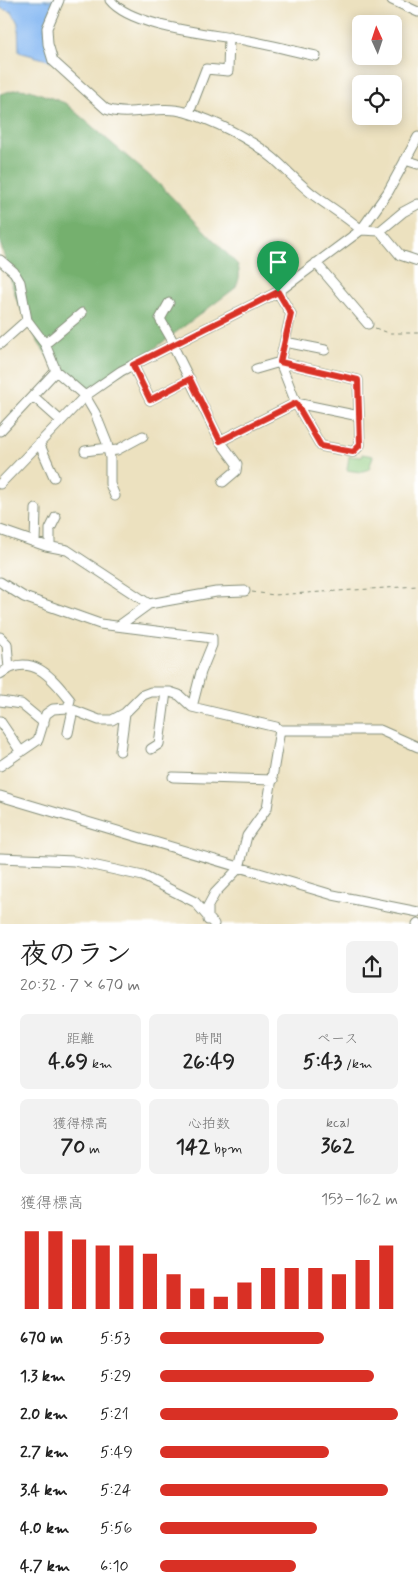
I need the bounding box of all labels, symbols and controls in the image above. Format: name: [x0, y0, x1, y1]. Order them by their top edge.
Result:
north arrow: [352, 15, 402, 65]
map controls: [352, 15, 402, 125]
button: locate: [352, 75, 402, 125]
pin: [257, 241, 299, 292]
icon: arrive: [264, 248, 292, 276]
text: 夜のラン: [20, 937, 132, 974]
button: share: [346, 941, 398, 993]
text: 20:32 · 7 × 670 m: [20, 975, 140, 996]
text: 距離: [66, 1030, 94, 1048]
text: 時間: [195, 1030, 223, 1048]
text: ペース: [317, 1030, 358, 1048]
text: 4.69: [48, 1048, 88, 1076]
text: 26:49: [183, 1048, 235, 1076]
text: 5:43: [303, 1048, 342, 1076]
text: km: [88, 1055, 112, 1073]
text: /km: [342, 1055, 372, 1073]
text: kcal: [326, 1114, 349, 1132]
text: 獲得標高: [52, 1115, 108, 1133]
text: 心拍数: [188, 1115, 230, 1133]
text: 362: [321, 1132, 354, 1160]
text: 70: [60, 1133, 85, 1161]
text: 142: [176, 1133, 210, 1161]
text: m: [85, 1140, 100, 1158]
text: bpm: [210, 1140, 242, 1158]
text: 153–162 m: [321, 1189, 398, 1210]
text: 獲得標高: [20, 1193, 84, 1214]
text: 670 m: [20, 1328, 63, 1349]
text: 5:53: [100, 1328, 130, 1349]
text: 1.3 km: [20, 1366, 65, 1387]
text: 5:29: [100, 1366, 131, 1387]
text: 2.0 km: [20, 1404, 68, 1425]
text: 5:21: [100, 1404, 129, 1425]
text: 2.7 km: [20, 1442, 69, 1463]
text: 5:49: [100, 1442, 133, 1463]
text: 3.4 km: [20, 1480, 68, 1501]
text: 5:24: [100, 1480, 131, 1501]
text: 4.0 km: [20, 1518, 69, 1539]
text: 5:56: [100, 1518, 132, 1539]
text: 4.7 km: [20, 1556, 70, 1577]
text: 6:10: [100, 1556, 129, 1577]

